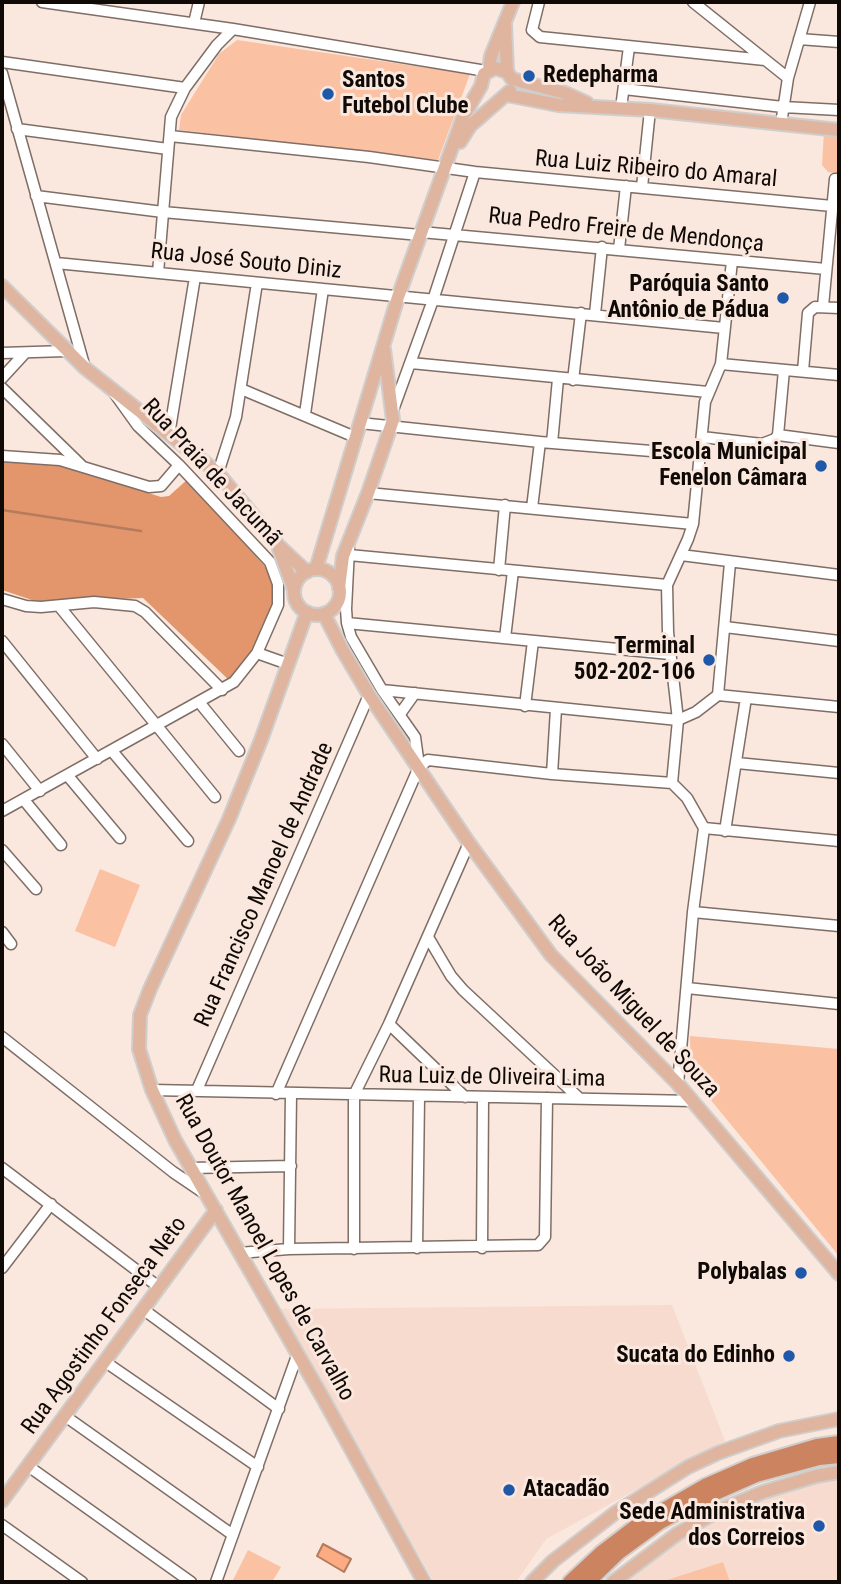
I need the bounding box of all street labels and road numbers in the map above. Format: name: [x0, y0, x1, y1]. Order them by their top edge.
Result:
street label: Rua Luiz Ribeiro do Amaral: [534, 146, 778, 194]
street label: Rua Pedro Freire de Mendonça: [487, 203, 765, 259]
street label: Rua José Souto Diniz: [149, 238, 343, 286]
street label: Rua Praia de Jacumã: [136, 394, 286, 552]
street label: Rua Francisco Manoel de Andrade: [190, 739, 340, 1031]
street label: Rua João Miguel de Souza: [541, 910, 725, 1104]
street label: Rua Luiz de Oliveira Lima: [378, 1062, 606, 1094]
street label: Rua Doutor Manoel Lopes de Carvalho: [168, 1090, 360, 1406]
street label: Rua Agostinho Fonseca Neto: [17, 1212, 193, 1440]

